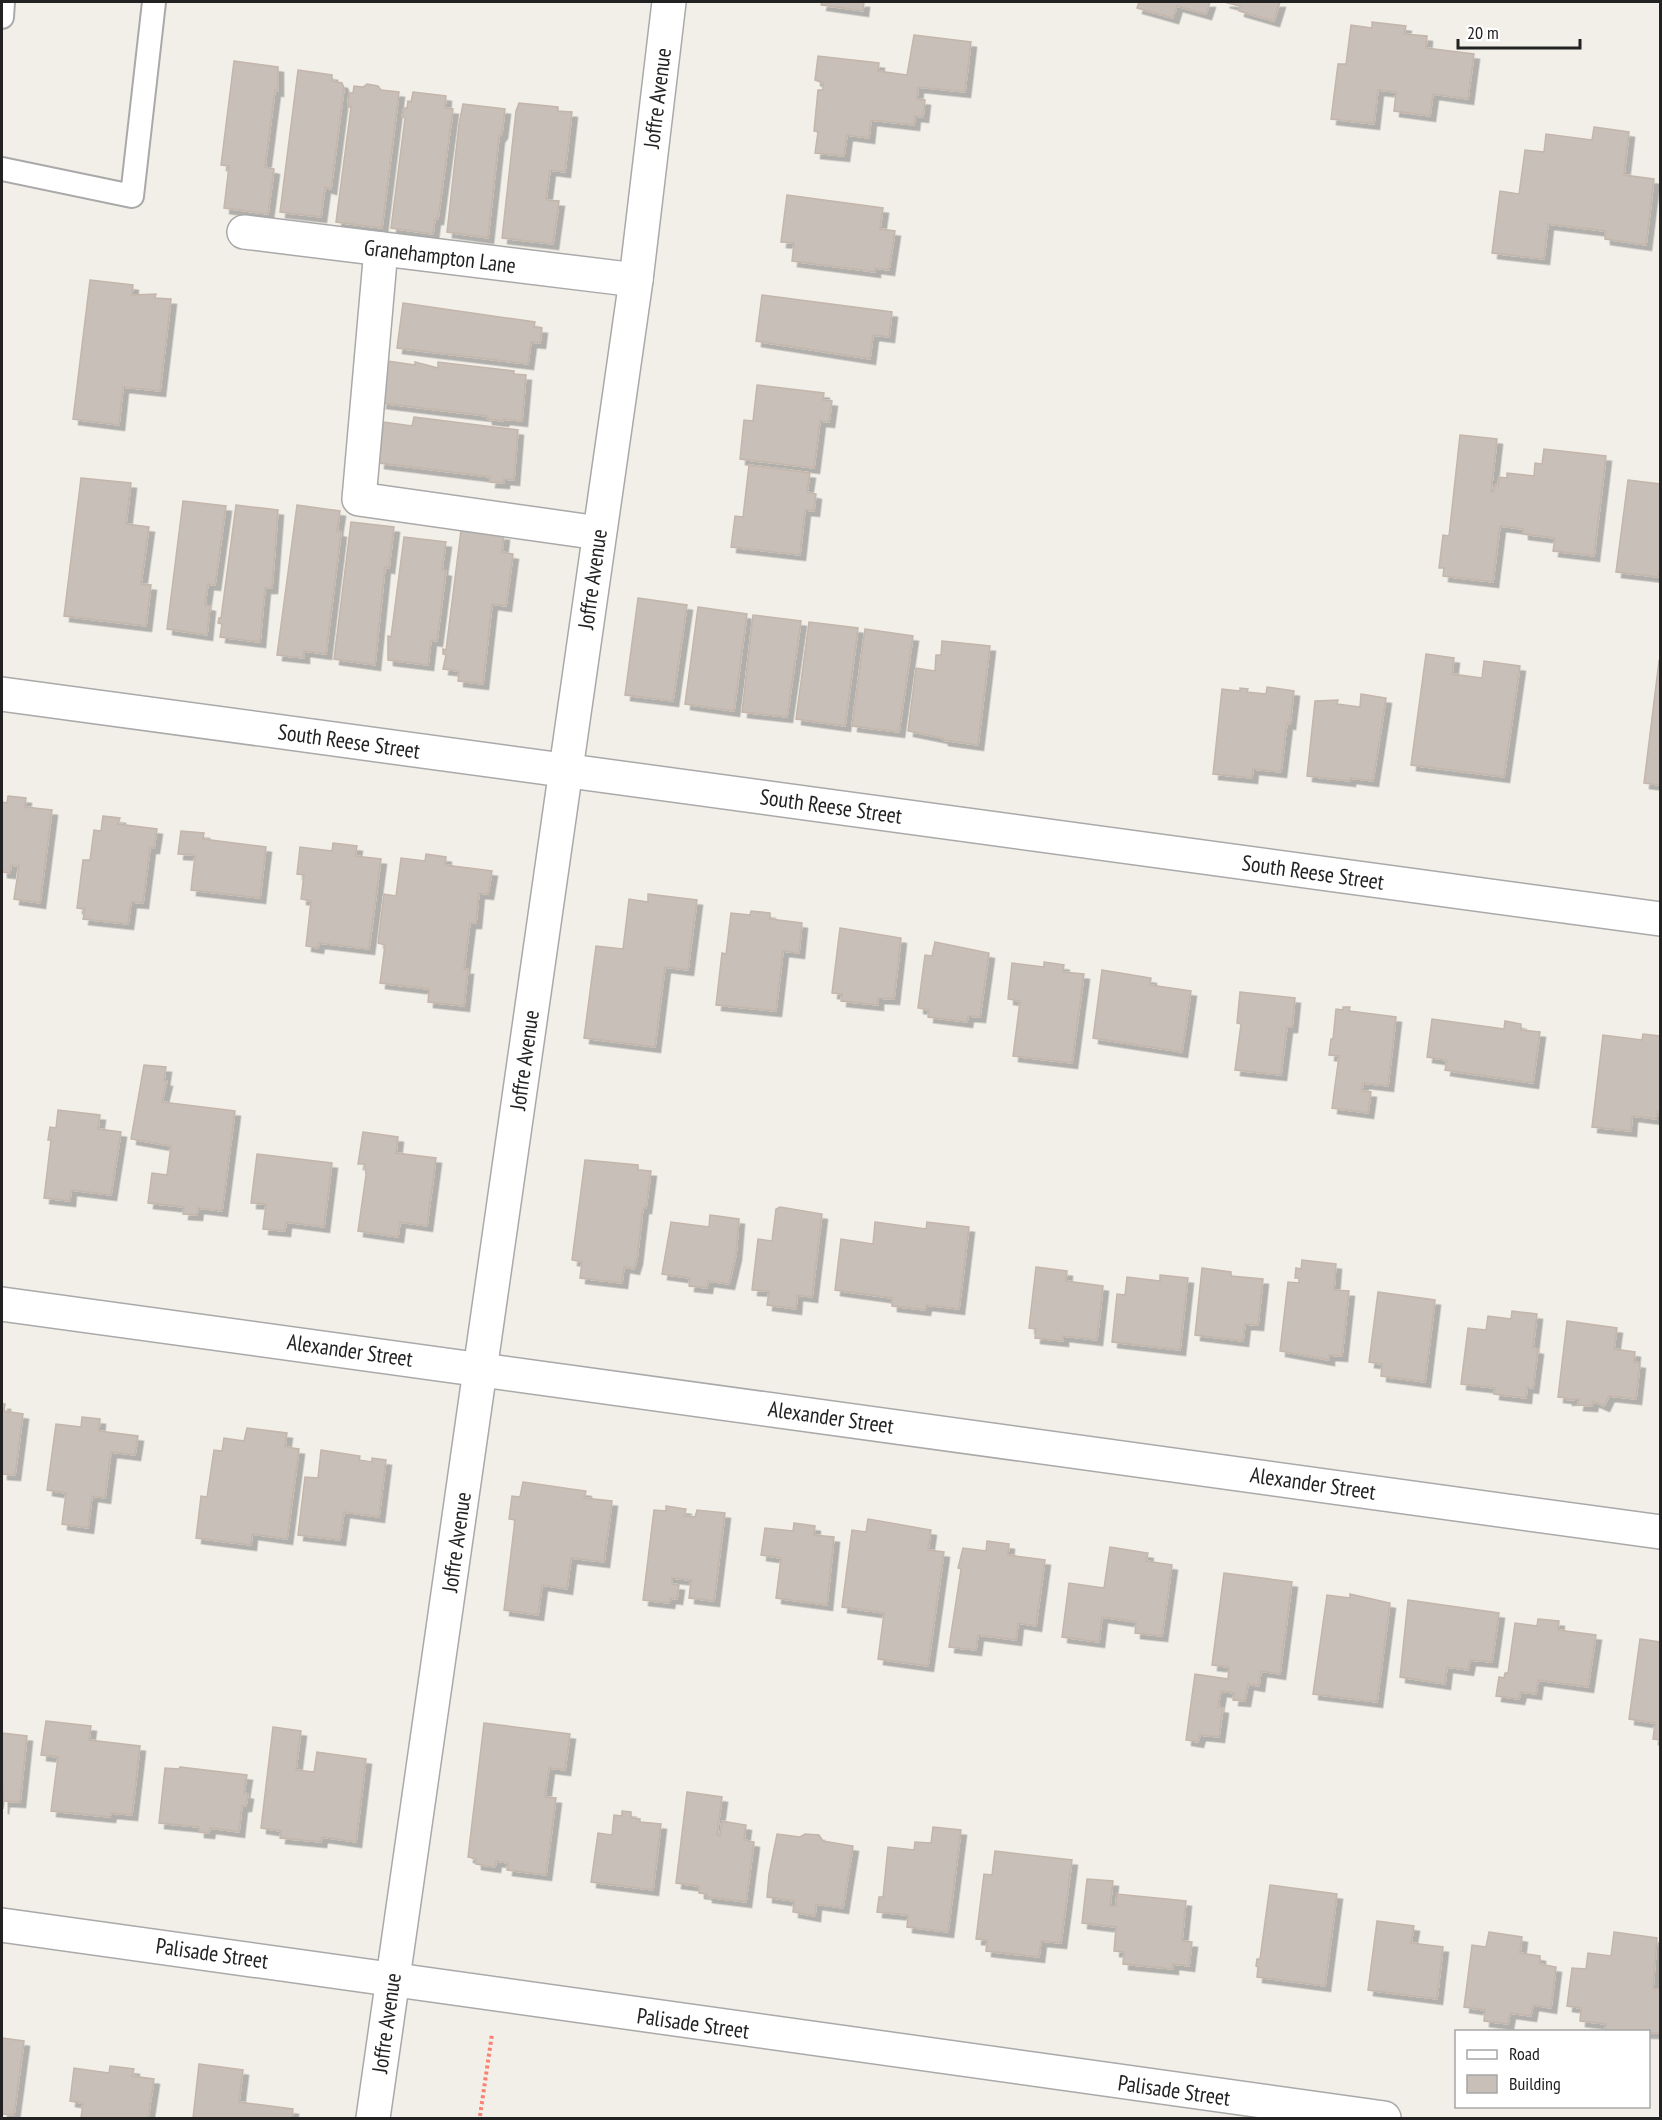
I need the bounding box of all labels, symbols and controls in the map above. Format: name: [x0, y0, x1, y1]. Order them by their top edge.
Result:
scale bar: [1458, 12, 1580, 50]
text: 20 m: [1467, 21, 1499, 44]
street label: Joffre Avenue: [637, 46, 677, 151]
street label: Granehampton Lane: [362, 233, 518, 279]
street label: Joffre Avenue: [571, 527, 613, 632]
street label: South Reese Street: [276, 717, 422, 765]
street label: South Reese Street: [758, 782, 904, 830]
street label: South Reese Street: [1240, 848, 1386, 896]
street label: Joffre Avenue: [503, 1008, 545, 1113]
street label: Alexander Street: [285, 1327, 415, 1373]
street label: Alexander Street: [766, 1394, 896, 1440]
street label: Alexander Street: [1248, 1460, 1378, 1506]
street label: Joffre Avenue: [435, 1490, 477, 1595]
street label: Palisade Street: [154, 1931, 270, 1975]
street label: Joffre Avenue: [365, 1971, 407, 2076]
street label: Palisade Street: [635, 2001, 751, 2045]
legend: [1455, 2030, 1650, 2108]
text: Road: [1509, 2042, 1540, 2065]
street label: Palisade Street: [1116, 2068, 1232, 2112]
text: Building: [1509, 2072, 1561, 2095]

